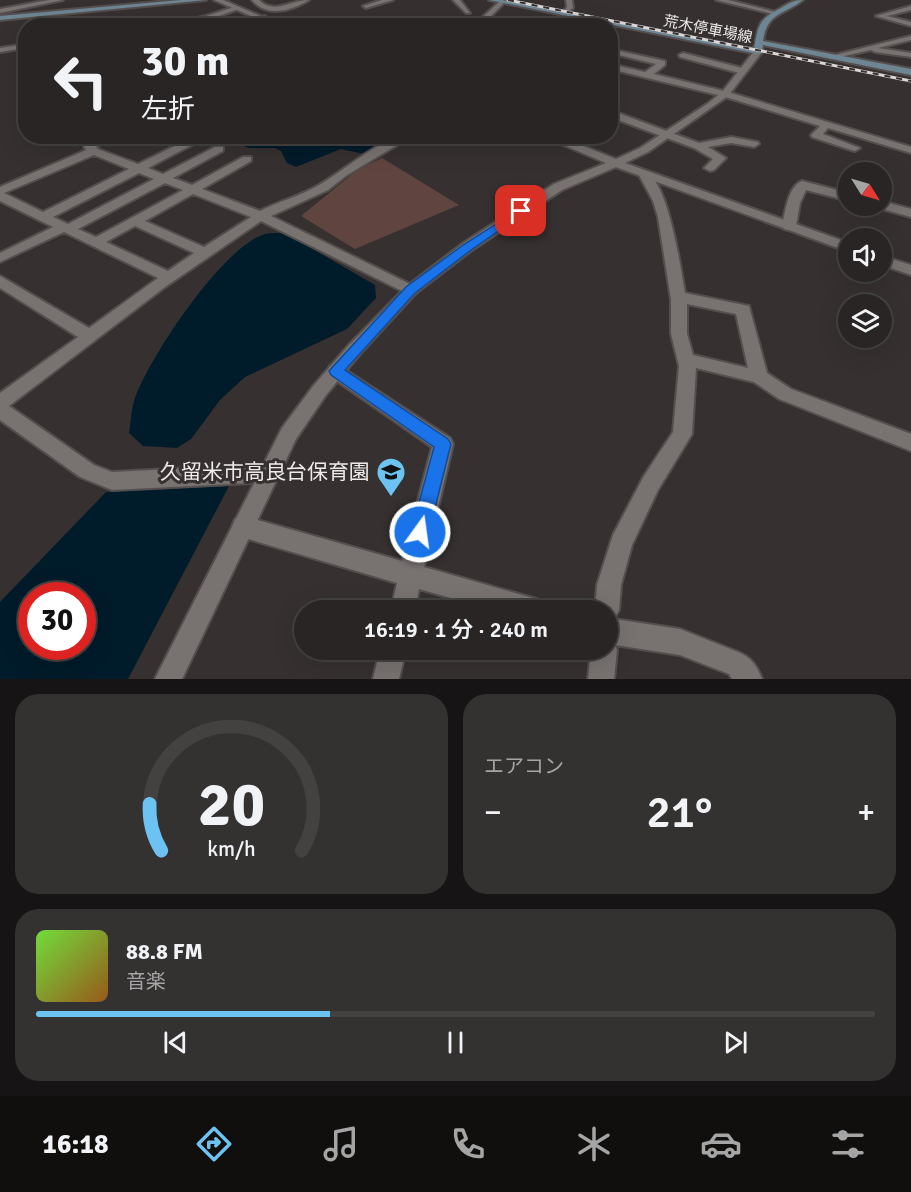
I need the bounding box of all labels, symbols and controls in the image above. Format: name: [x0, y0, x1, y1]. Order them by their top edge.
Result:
street label: 荒木停車場線: [662, 12, 754, 46]
text: 30 m: [141, 36, 230, 87]
icon: left: [42, 42, 120, 120]
text: 左折: [141, 93, 195, 126]
north arrow: [838, 162, 892, 216]
map controls: [838, 162, 892, 348]
pin: [495, 185, 546, 236]
icon: arrive: [504, 194, 537, 227]
button: sound: [838, 228, 892, 282]
button: layers: [838, 294, 892, 348]
school or university icon: 久留米市高良台保育園: [375, 456, 407, 498]
place label: 久留米市高良台保育園: [160, 459, 370, 485]
position arrow: [388, 500, 452, 564]
speed limit sign: 30: [18, 582, 96, 660]
text: 16:19 · 1 分 · 240 m: [364, 616, 548, 643]
text: エアコン: [484, 754, 564, 779]
text: 20: [198, 766, 265, 843]
text: 21°: [647, 785, 712, 840]
text: −: [484, 792, 502, 833]
text: +: [857, 792, 875, 833]
text: km/h: [207, 836, 256, 862]
text: 88.8 FM: [126, 938, 203, 965]
text: 音楽: [126, 969, 166, 994]
icon: previous: [159, 1026, 192, 1059]
icon: pause: [439, 1026, 472, 1059]
icon: next: [719, 1026, 752, 1059]
icon: directions: [193, 1123, 235, 1165]
icon: music: [320, 1123, 362, 1165]
icon: phone: [447, 1123, 489, 1165]
icon: climate: [573, 1123, 615, 1165]
icon: car: [700, 1123, 742, 1165]
icon: filters: [827, 1123, 869, 1165]
text: 16:18: [42, 1128, 109, 1161]

